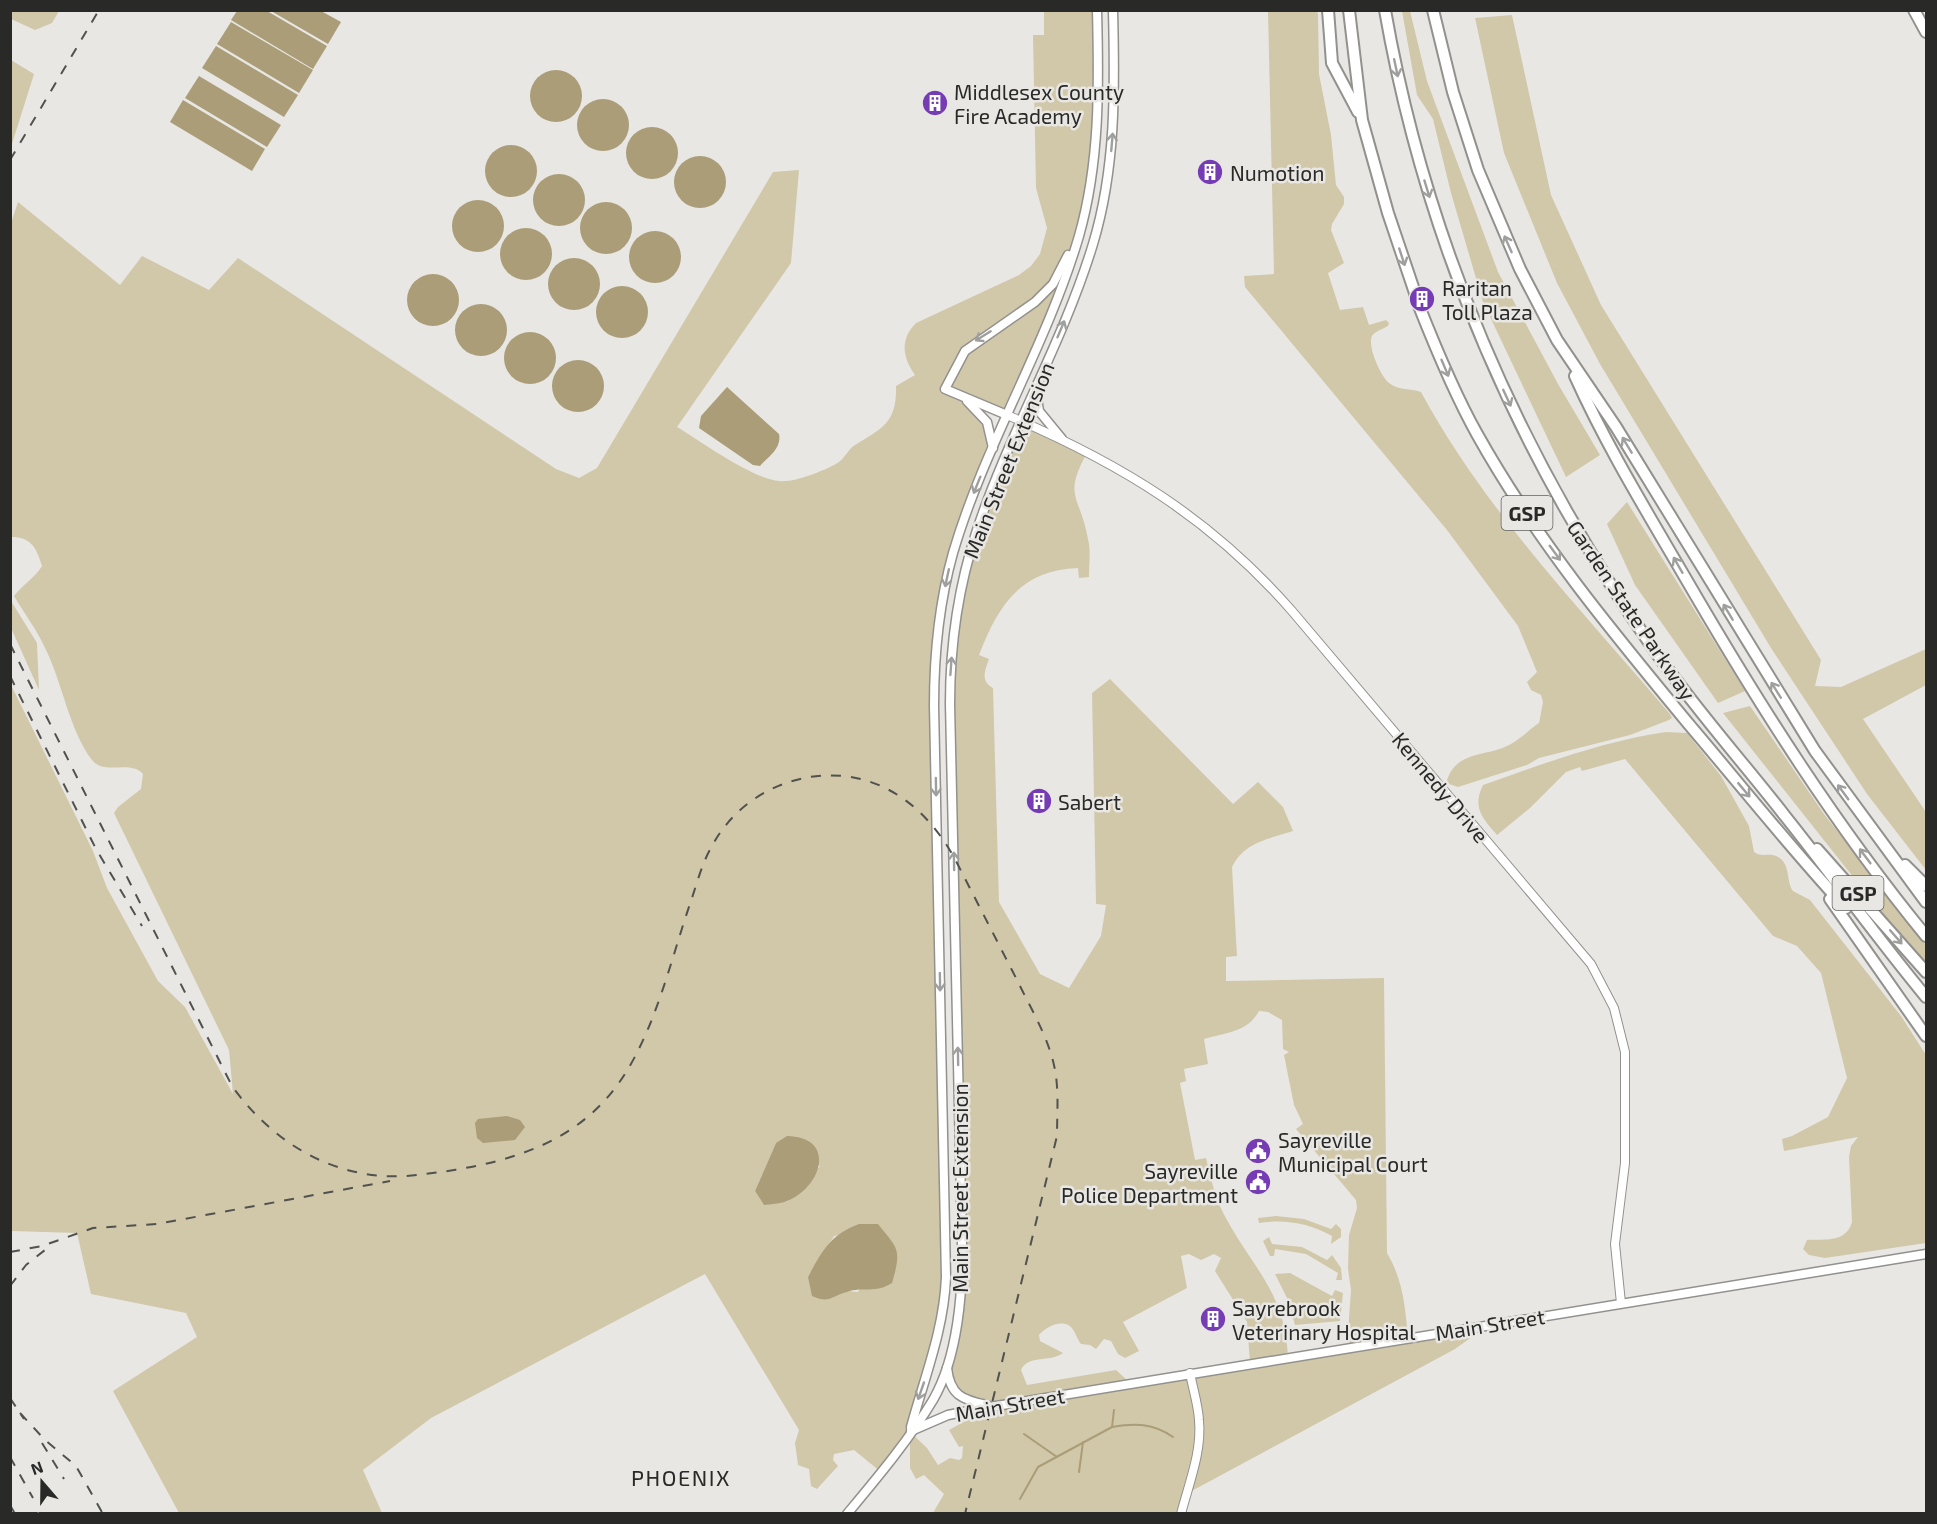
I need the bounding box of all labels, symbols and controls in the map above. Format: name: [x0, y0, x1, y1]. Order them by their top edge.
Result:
one-way arrow: [1391, 58, 1402, 77]
place label: Middlesex County Fire Academy: [954, 79, 1124, 128]
building icon: Middlesex County Fire Academy: [920, 88, 950, 118]
one-way arrow: [1107, 132, 1118, 152]
building icon: Numotion: [1195, 157, 1225, 187]
place label: Numotion: [1230, 160, 1324, 185]
one-way arrow: [1422, 179, 1433, 198]
one-way arrow: [1502, 235, 1514, 253]
one-way arrow: [1397, 247, 1408, 266]
place label: Raritan Toll Plaza: [1442, 275, 1533, 324]
building icon: Raritan Toll Plaza: [1407, 284, 1437, 314]
one-way arrow: [1056, 320, 1067, 338]
one-way arrow: [975, 331, 992, 343]
street label: Main Street Extension: [957, 358, 1059, 562]
one-way arrow: [1440, 358, 1451, 376]
one-way arrow: [1502, 389, 1514, 407]
one-way arrow: [1621, 437, 1633, 454]
one-way arrow: [971, 475, 982, 494]
road number: GSP: [1502, 496, 1552, 530]
street label: Garden State Parkway: [1563, 516, 1701, 704]
one-way arrow: [1549, 544, 1561, 560]
one-way arrow: [1672, 557, 1684, 574]
one-way arrow: [941, 568, 952, 588]
one-way arrow: [1721, 604, 1733, 621]
one-way arrow: [945, 657, 956, 677]
one-way arrow: [1770, 682, 1782, 699]
street label: Kennedy Drive: [1388, 727, 1494, 847]
one-way arrow: [930, 776, 942, 796]
one-way arrow: [1737, 782, 1751, 797]
one-way arrow: [1837, 784, 1849, 800]
building icon: Sabert: [1024, 786, 1054, 816]
place label: Sabert: [1058, 789, 1121, 814]
one-way arrow: [1859, 849, 1871, 865]
one-way arrow: [948, 852, 959, 872]
road number: GSP: [1832, 876, 1884, 910]
one-way arrow: [1889, 929, 1903, 944]
one-way arrow: [934, 971, 946, 991]
one-way arrow: [952, 1046, 964, 1066]
street label: Main Street Extension: [947, 1083, 972, 1293]
place label: Sayreville Municipal Court: [1278, 1127, 1428, 1176]
public building icon: Sayreville Municipal Court: [1243, 1136, 1273, 1166]
place label: Sayreville Police Department: [1061, 1158, 1238, 1207]
public building icon: Sayreville Police Department: [1243, 1167, 1273, 1197]
place label: Sayrebrook Veterinary Hospital: [1232, 1295, 1416, 1344]
street label: Main Street: [1434, 1303, 1546, 1345]
building icon: Sayrebrook Veterinary Hospital: [1198, 1304, 1228, 1334]
one-way arrow: [915, 1381, 926, 1400]
street label: Main Street: [953, 1382, 1067, 1426]
north arrow: [12, 1452, 72, 1512]
text: N: [28, 1457, 45, 1478]
district label: PHOENIX: [631, 1464, 731, 1490]

